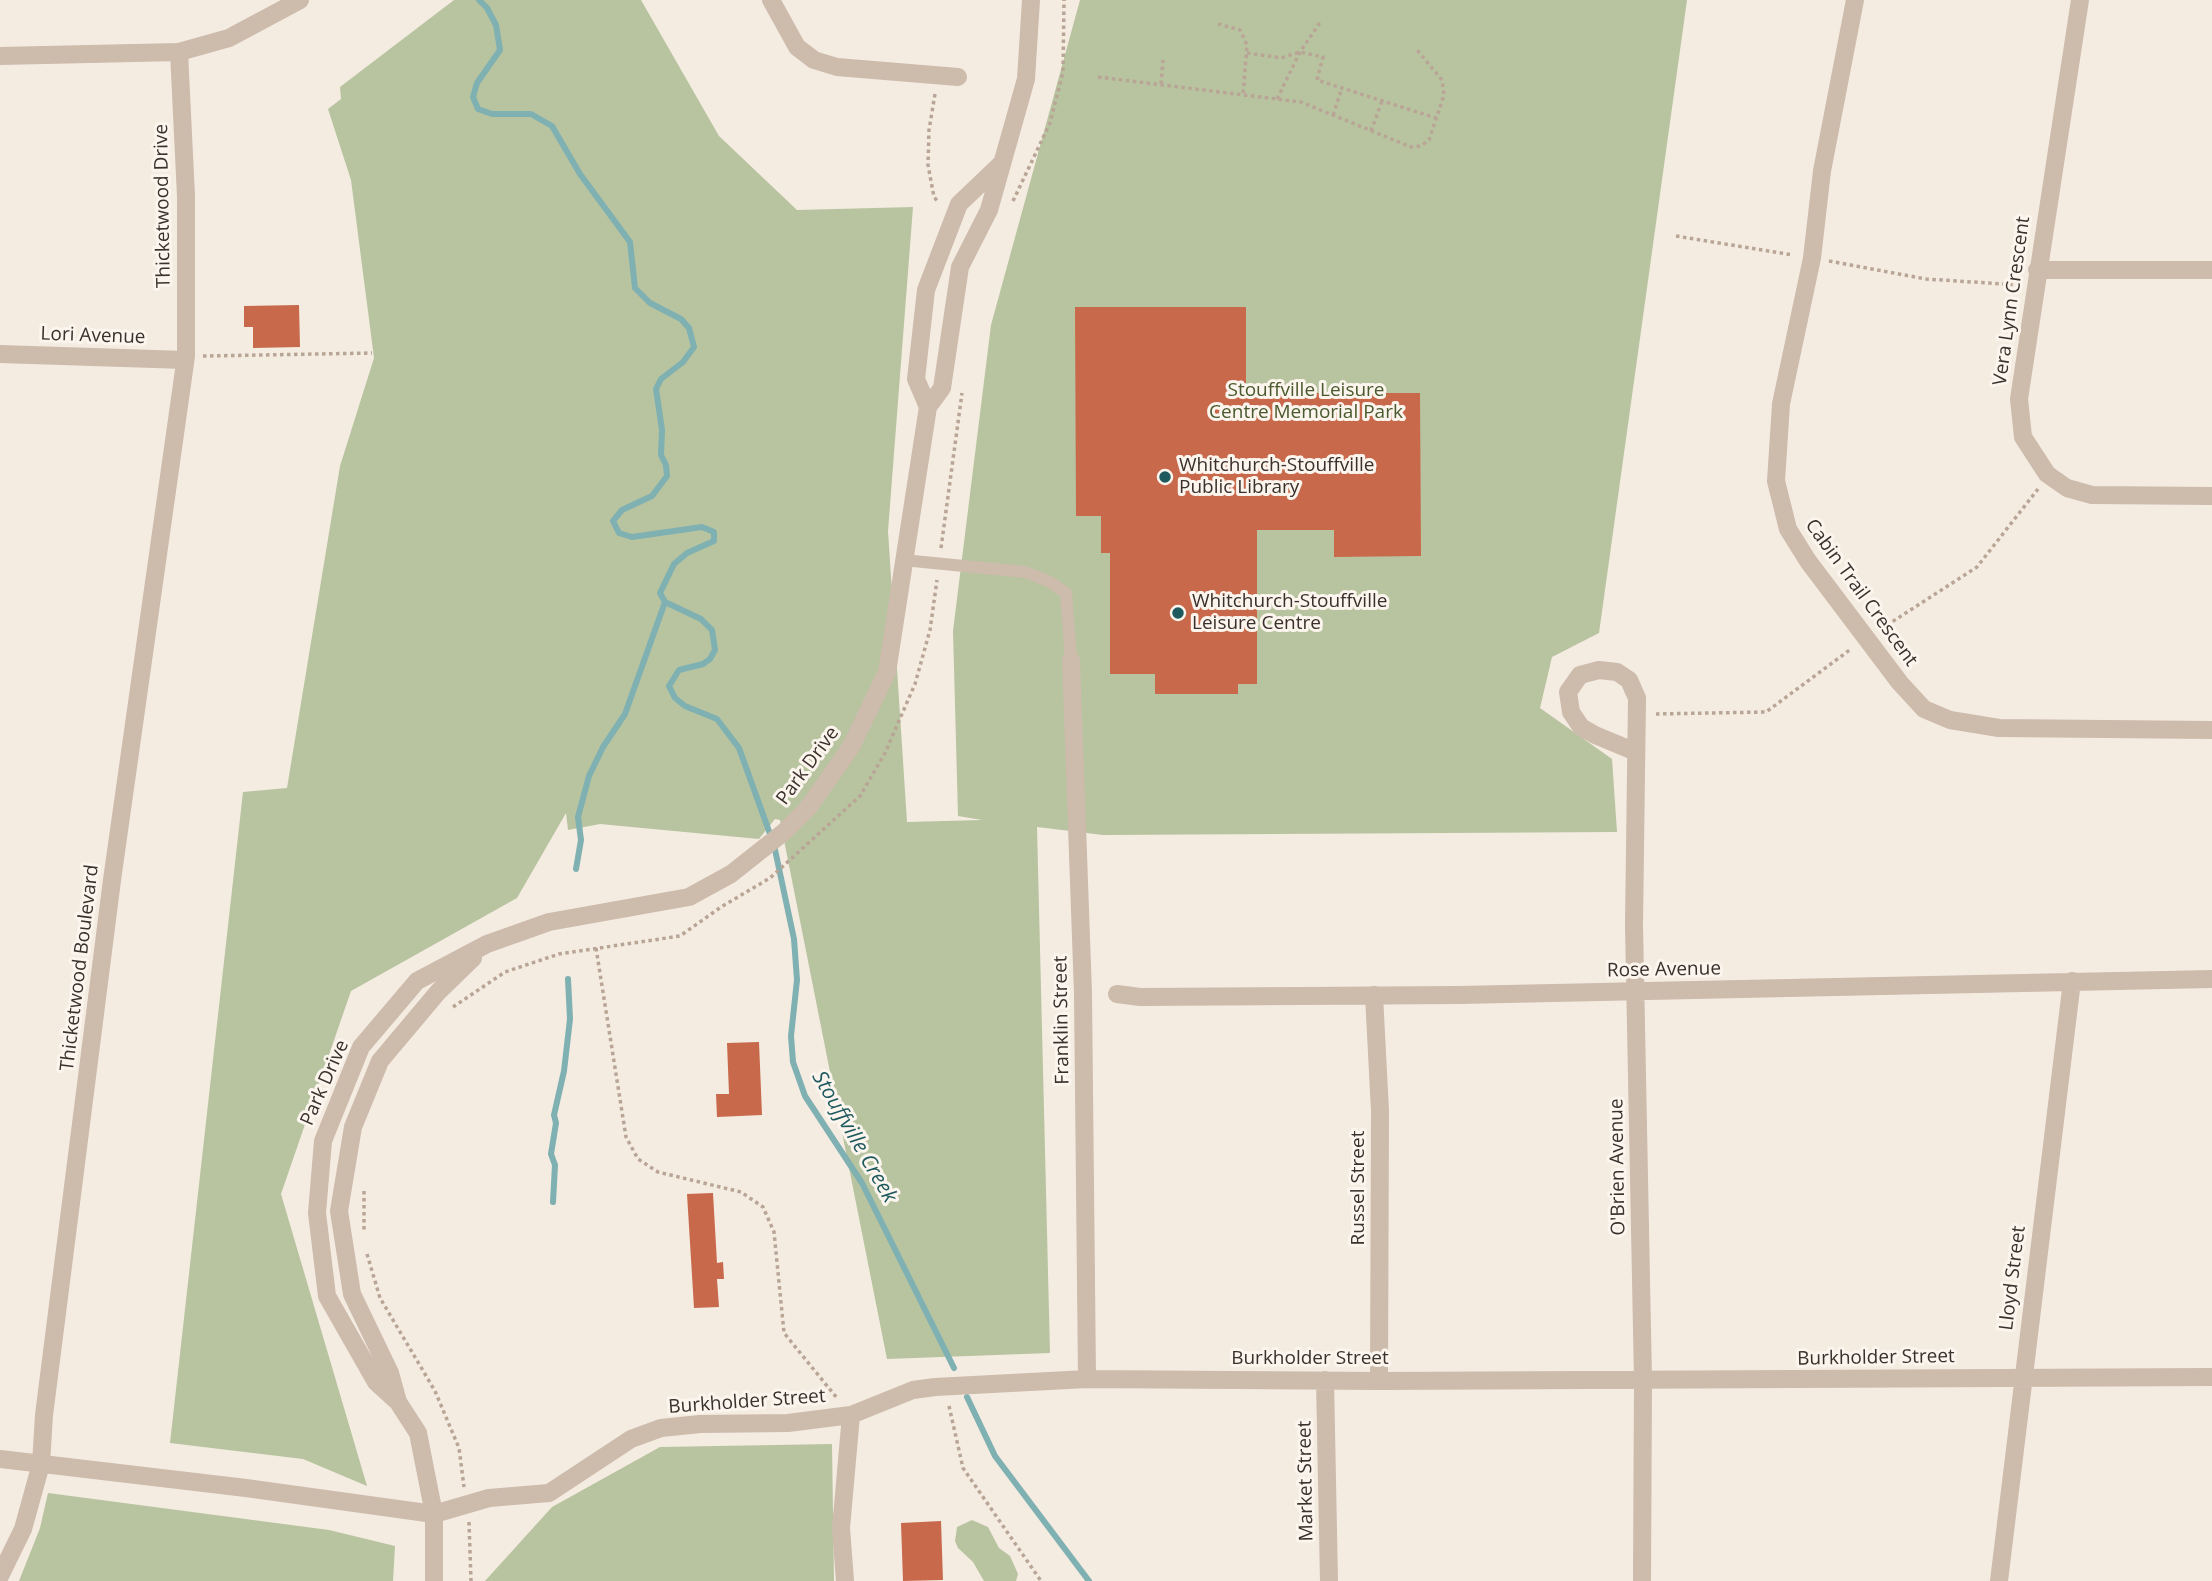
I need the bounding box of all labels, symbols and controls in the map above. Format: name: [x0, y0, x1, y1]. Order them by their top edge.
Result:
street label: Thicketwood Drive: [150, 124, 176, 288]
street label: Vera Lynn Crescent: [1989, 215, 2035, 387]
street label: Lori Avenue: [40, 323, 146, 349]
park label: Stouffville Leisure Centre Memorial Park: [1209, 380, 1403, 424]
place label: Whitchurch-Stouffville Public Library: [1179, 455, 1374, 499]
marker: Whitchurch-Stouffville Public Library: [1157, 469, 1173, 485]
street label: Cabin Trail Crescent: [1800, 515, 1922, 671]
place label: Whitchurch-Stouffville Leisure Centre: [1192, 591, 1387, 635]
marker: Whitchurch-Stouffville Leisure Centre: [1170, 605, 1186, 621]
street label: Park Drive: [772, 722, 844, 810]
street label: Thicketwood Boulevard: [56, 863, 104, 1073]
street label: Franklin Street: [1049, 955, 1075, 1085]
street label: Rose Avenue: [1607, 958, 1721, 982]
street label: Park Drive: [296, 1037, 354, 1129]
water label: Stouffville Creek: [806, 1067, 902, 1207]
street label: O'Brien Avenue: [1605, 1098, 1631, 1236]
street label: Russel Street: [1348, 1131, 1370, 1245]
street label: Lloyd Street: [1995, 1224, 2031, 1332]
street label: Burkholder Street: [1797, 1345, 1955, 1371]
street label: Burkholder Street: [1231, 1348, 1389, 1370]
street label: Burkholder Street: [668, 1385, 826, 1419]
street label: Market Street: [1294, 1420, 1318, 1542]

